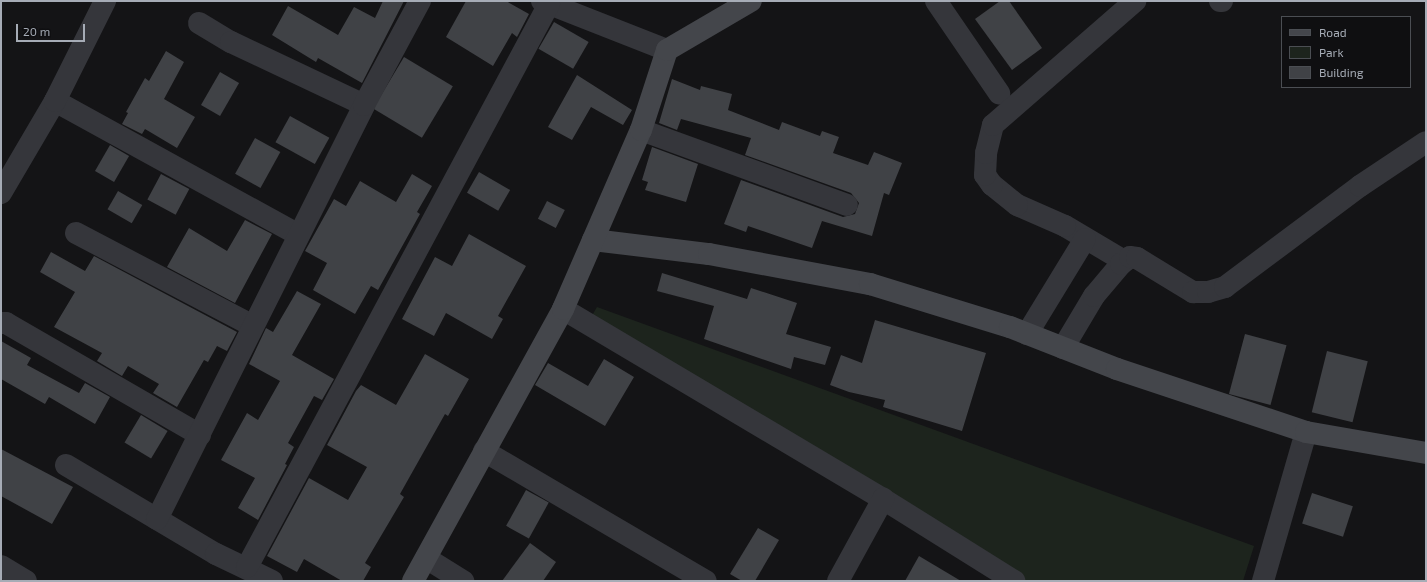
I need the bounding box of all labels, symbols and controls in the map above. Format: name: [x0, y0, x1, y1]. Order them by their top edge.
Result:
scale bar: [18, 16, 87, 42]
legend: [1281, 16, 1411, 88]
text: 20 m: [23, 24, 50, 38]
text: Road: [1319, 25, 1347, 39]
text: Park: [1319, 45, 1344, 59]
text: Building: [1319, 65, 1363, 79]

